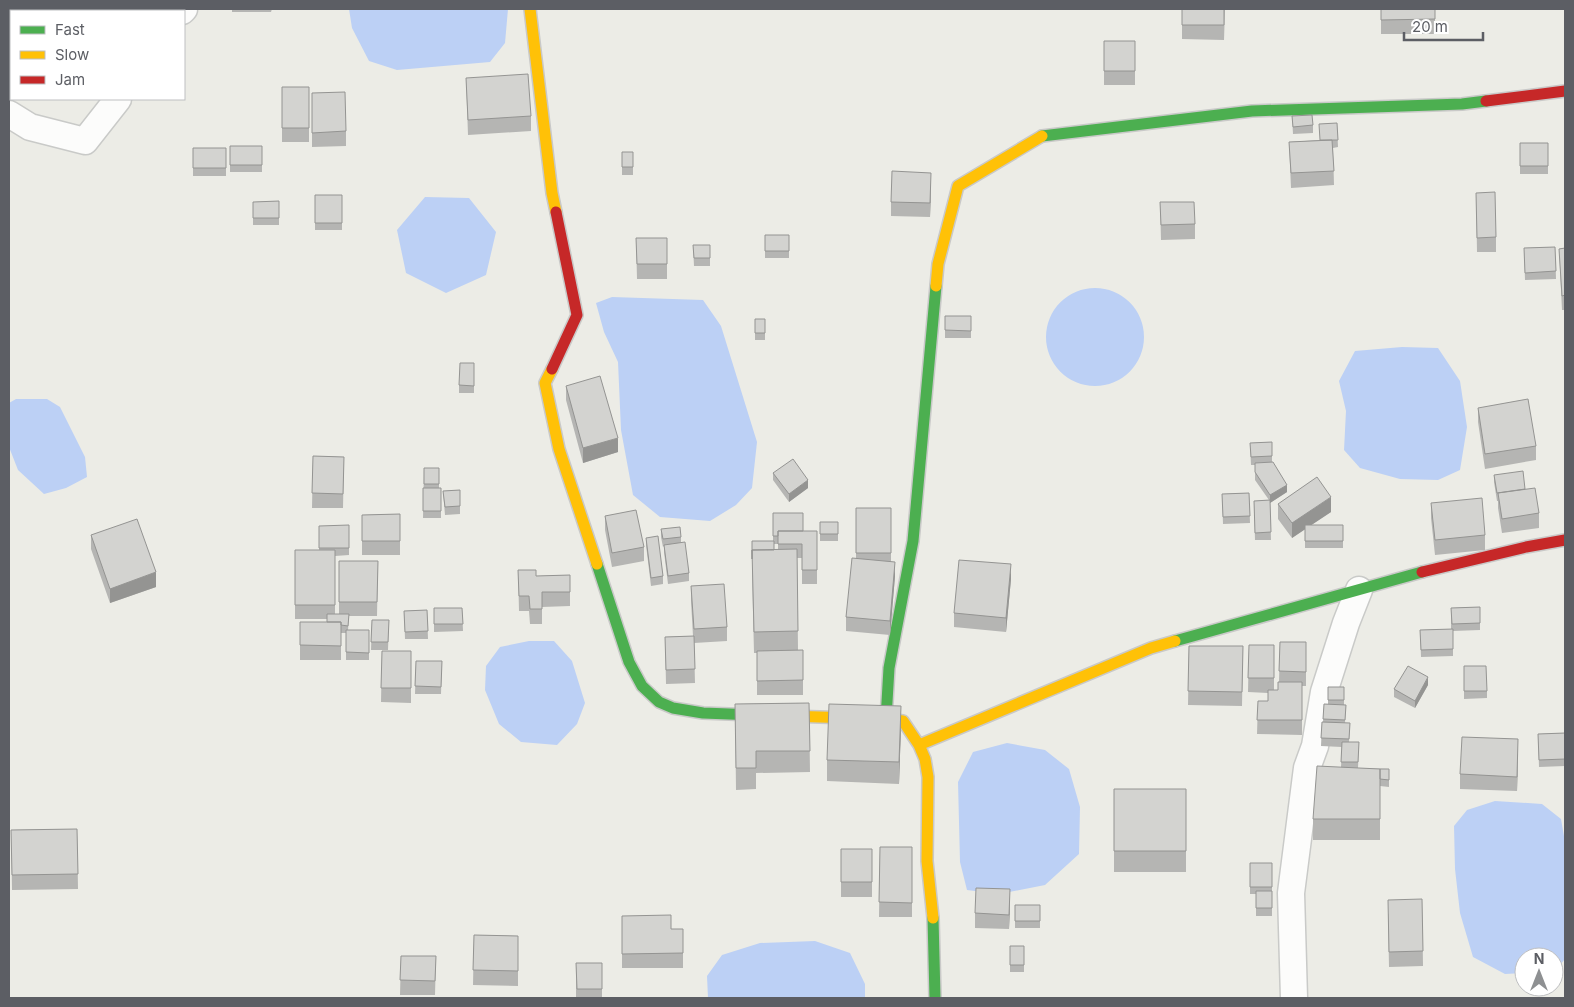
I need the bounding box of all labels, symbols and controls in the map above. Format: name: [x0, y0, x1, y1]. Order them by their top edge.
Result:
legend: [10, 10, 185, 100]
scale bar: [1404, 10, 1483, 42]
text: 20 m: [1412, 17, 1448, 36]
text: Fast: [55, 20, 85, 39]
text: Slow: [55, 45, 89, 64]
text: Jam: [55, 70, 85, 89]
north arrow: [1514, 947, 1564, 997]
text: N: [1534, 950, 1544, 967]

